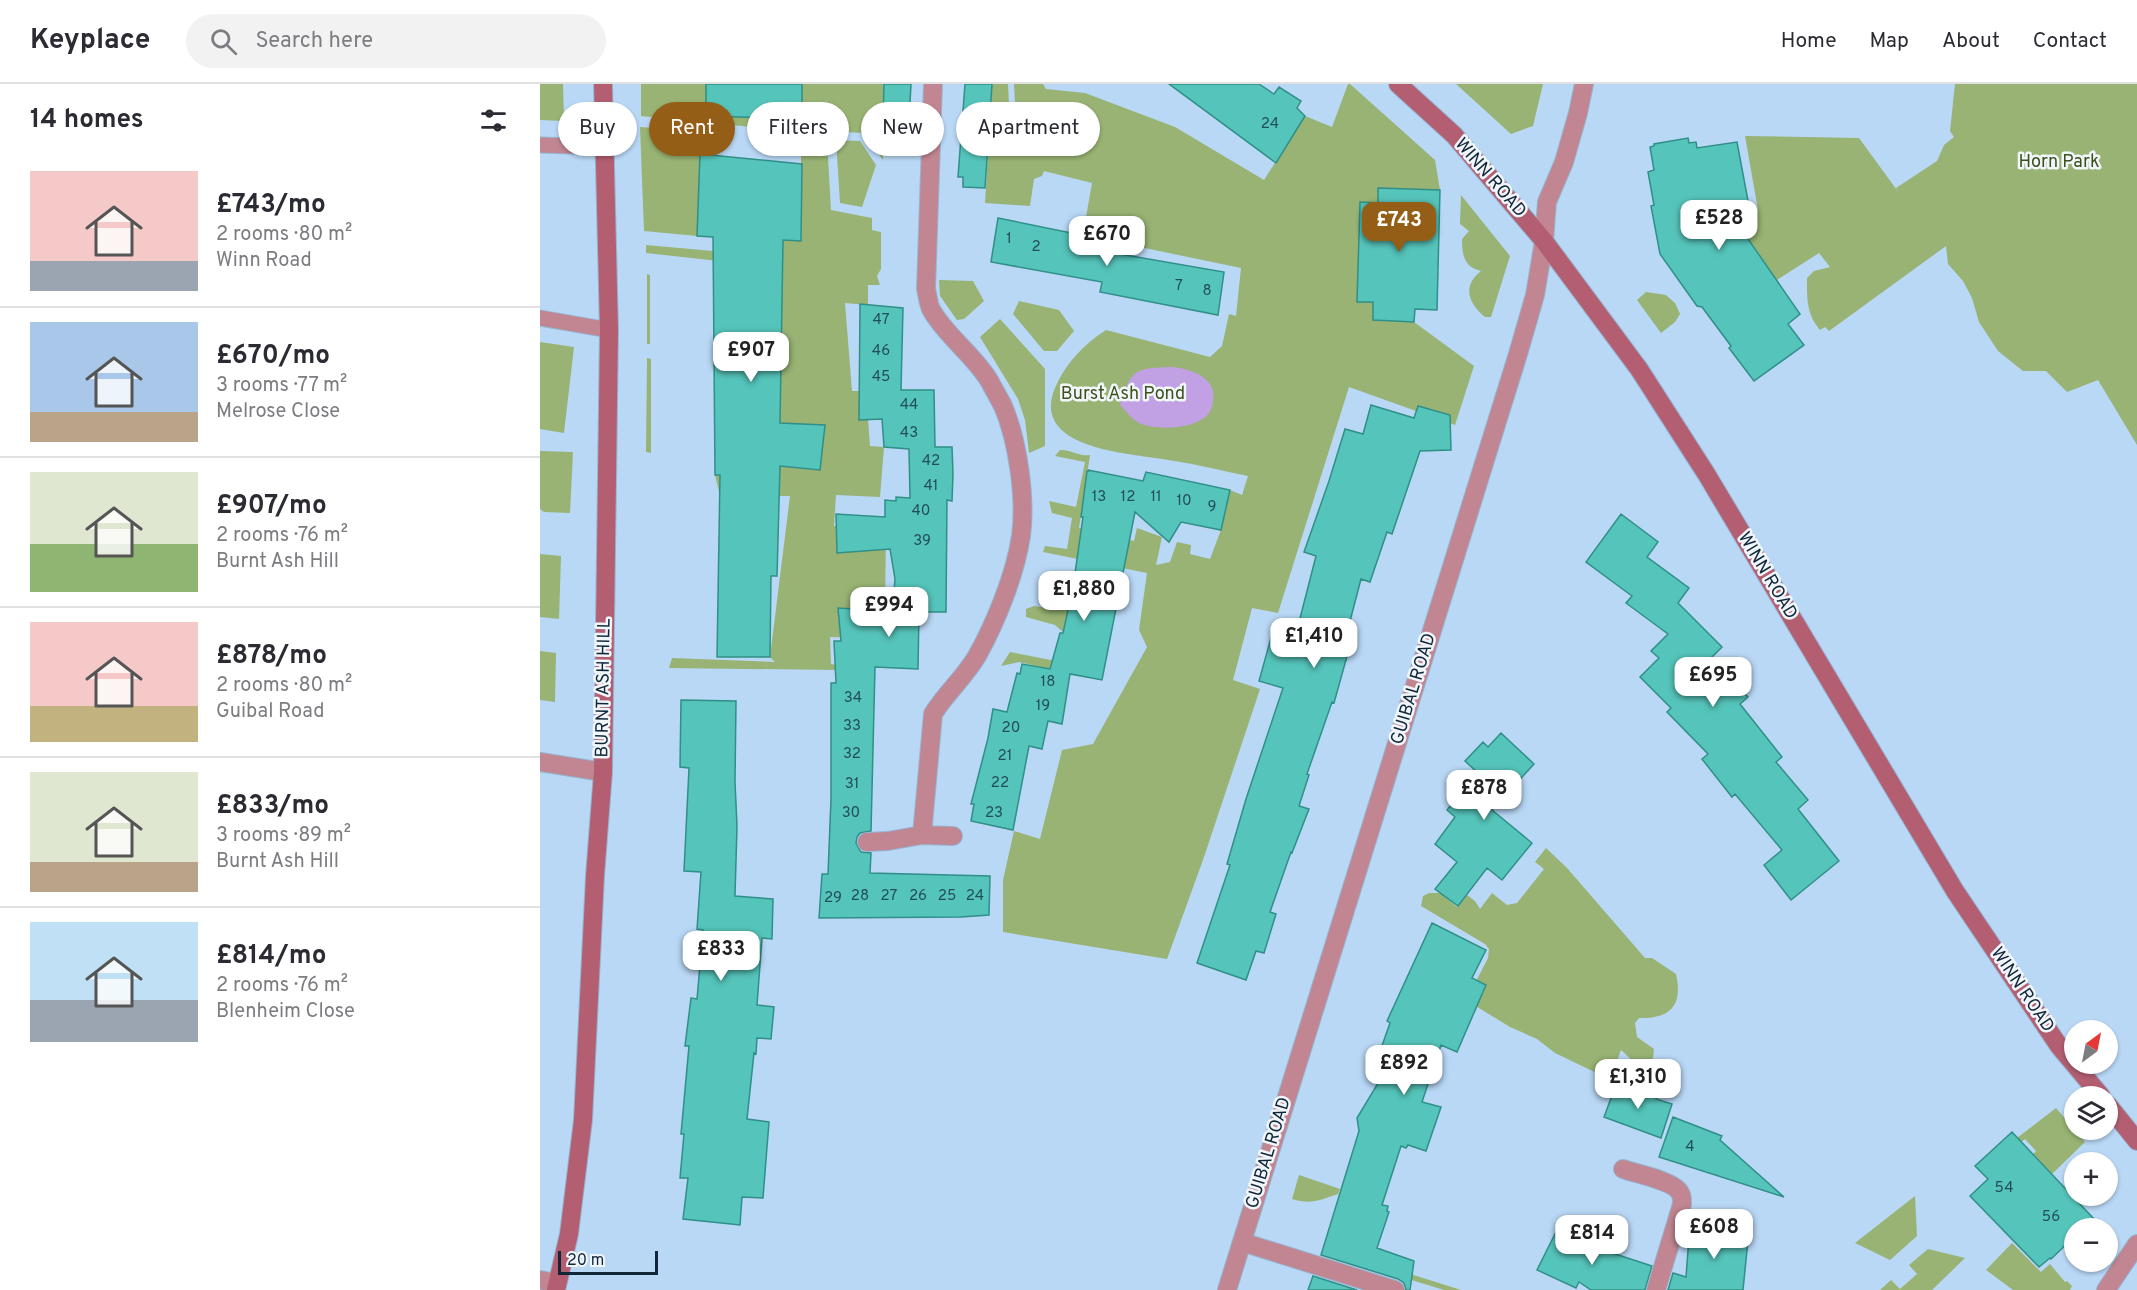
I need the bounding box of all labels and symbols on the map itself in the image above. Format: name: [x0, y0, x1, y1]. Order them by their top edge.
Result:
house number: 24: [1261, 115, 1279, 134]
street label: WINN ROAD: [1449, 133, 1531, 223]
park label: Horn Park: [2018, 151, 2100, 174]
pin: £528: [1683, 200, 1755, 251]
pin: £743: [1363, 202, 1435, 253]
pin: £670: [1071, 216, 1143, 267]
house number: 1: [1006, 230, 1012, 249]
house number: 2: [1031, 238, 1041, 257]
house number: 7: [1175, 277, 1183, 296]
house number: 8: [1202, 282, 1212, 301]
house number: 47: [873, 311, 890, 330]
pin: £907: [715, 332, 787, 383]
house number: 46: [872, 342, 890, 361]
house number: 45: [872, 368, 890, 387]
park label: Burst Ash Pond: [1061, 383, 1185, 406]
house number: 44: [900, 396, 918, 415]
house number: 43: [900, 424, 918, 443]
house number: 42: [922, 452, 940, 471]
house number: 41: [924, 477, 938, 496]
house number: 13: [1092, 488, 1106, 507]
house number: 12: [1121, 488, 1135, 507]
house number: 11: [1150, 488, 1162, 507]
house number: 10: [1176, 492, 1192, 511]
house number: 9: [1208, 498, 1216, 517]
house number: 40: [912, 502, 930, 521]
street label: WINN ROAD: [1732, 528, 1802, 624]
house number: 39: [913, 532, 931, 551]
pin: £1,880: [1035, 571, 1133, 622]
pin: £994: [853, 587, 925, 638]
street label: BURNT ASH HILL: [591, 618, 617, 758]
pin: £1,410: [1265, 618, 1363, 669]
street label: GUIBAL ROAD: [1386, 631, 1442, 747]
pin: £695: [1677, 657, 1749, 708]
house number: 18: [1041, 673, 1055, 692]
house number: 34: [844, 689, 862, 708]
house number: 19: [1036, 697, 1050, 716]
house number: 33: [843, 717, 861, 736]
house number: 20: [1002, 719, 1020, 738]
house number: 32: [843, 745, 861, 764]
house number: 21: [998, 747, 1012, 766]
pin: £878: [1448, 770, 1520, 821]
house number: 22: [991, 774, 1009, 793]
house number: 31: [845, 775, 859, 794]
house number: 30: [842, 804, 860, 823]
house number: 23: [985, 804, 1003, 823]
house number: 28: [851, 887, 869, 906]
house number: 27: [881, 887, 898, 906]
house number: 26: [909, 887, 927, 906]
house number: 25: [938, 887, 956, 906]
house number: 24: [966, 887, 984, 906]
house number: 29: [824, 889, 842, 908]
pin: £833: [685, 931, 757, 982]
street label: WINN ROAD: [1985, 943, 2059, 1037]
north arrow: [2064, 1020, 2118, 1074]
pin: £892: [1368, 1045, 1440, 1096]
pin: £1,310: [1589, 1059, 1687, 1110]
street label: GUIBAL ROAD: [1241, 1095, 1297, 1211]
house number: 4: [1685, 1138, 1695, 1157]
house number: 54: [1995, 1179, 2013, 1198]
house number: 56: [2042, 1208, 2060, 1227]
pin: £608: [1678, 1209, 1750, 1260]
pin: £814: [1556, 1215, 1628, 1266]
scale bar: [558, 1248, 658, 1276]

